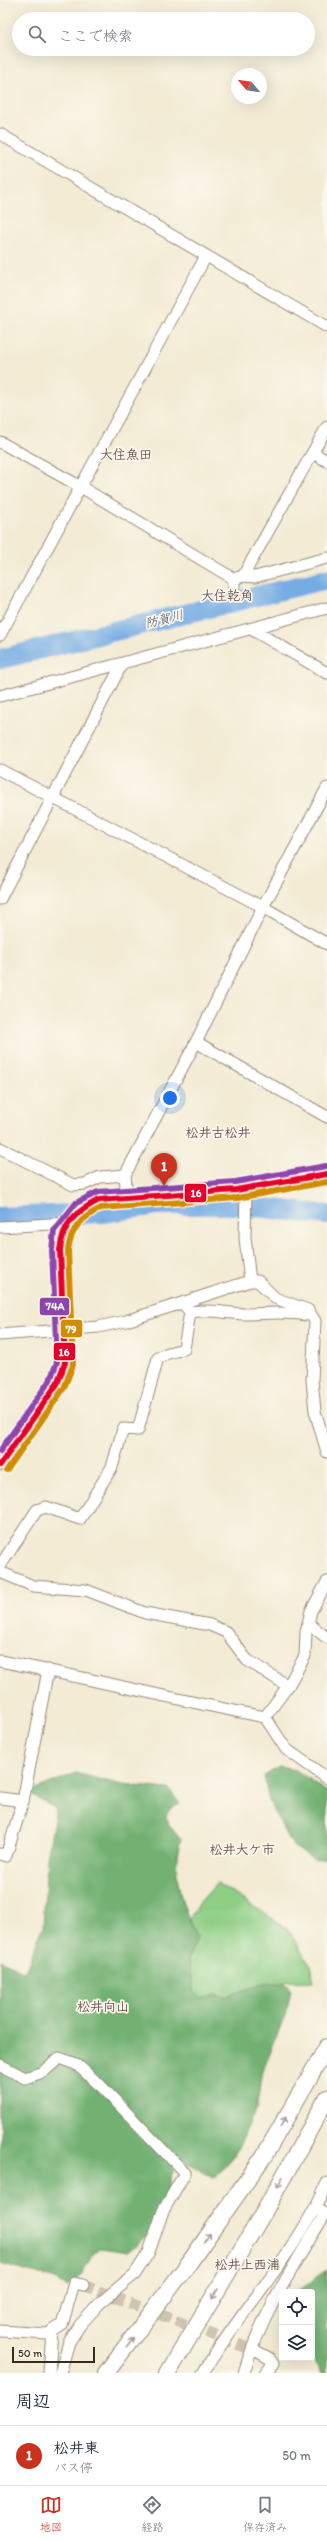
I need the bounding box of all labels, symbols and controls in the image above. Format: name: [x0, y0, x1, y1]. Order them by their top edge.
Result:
search box: [12, 12, 315, 56]
icon: search: [26, 23, 48, 45]
text: ここで検索: [58, 27, 133, 45]
north arrow: [231, 68, 267, 104]
district label: 大住魚田: [100, 447, 152, 462]
district label: 大住乾角: [201, 588, 253, 603]
water label: 防賀川: [143, 607, 185, 631]
your location: [160, 1088, 180, 1108]
district label: 松井古松井: [185, 1125, 251, 1140]
pin: 1: [151, 1153, 177, 1186]
line badge: 16: [184, 1183, 207, 1203]
text: 16: [191, 1187, 202, 1200]
line badge: 74A: [39, 1297, 70, 1316]
text: 74A: [44, 1300, 66, 1313]
line badge: 79: [60, 1319, 83, 1338]
text: 79: [64, 1323, 77, 1336]
line badge: 16: [53, 1342, 76, 1361]
text: 16: [59, 1346, 70, 1359]
district label: 松井大ケ市: [209, 1842, 275, 1857]
district label: 松井向山: [77, 1999, 129, 2014]
one-way arrow: [280, 2116, 288, 2128]
one-way arrow: [276, 2176, 283, 2188]
one-way arrow: [203, 2232, 211, 2243]
district label: 松井上西浦: [214, 2257, 280, 2272]
one-way arrow: [210, 2288, 218, 2300]
map controls: [279, 2289, 315, 2361]
button: locate: [279, 2289, 315, 2325]
button: layers: [279, 2325, 315, 2361]
one-way arrow: [125, 2337, 134, 2348]
scale bar: [12, 2345, 95, 2364]
text: 50 m: [18, 2347, 42, 2360]
text: 周辺: [16, 2391, 50, 2411]
text: 松井東: [54, 2439, 99, 2457]
text: 1: [26, 2448, 32, 2463]
text: 50 m: [282, 2448, 311, 2463]
text: バス停: [54, 2460, 93, 2475]
tab: 地図: [40, 2494, 62, 2534]
tab: 経路: [141, 2494, 163, 2534]
tab: 保存済み: [243, 2494, 287, 2534]

